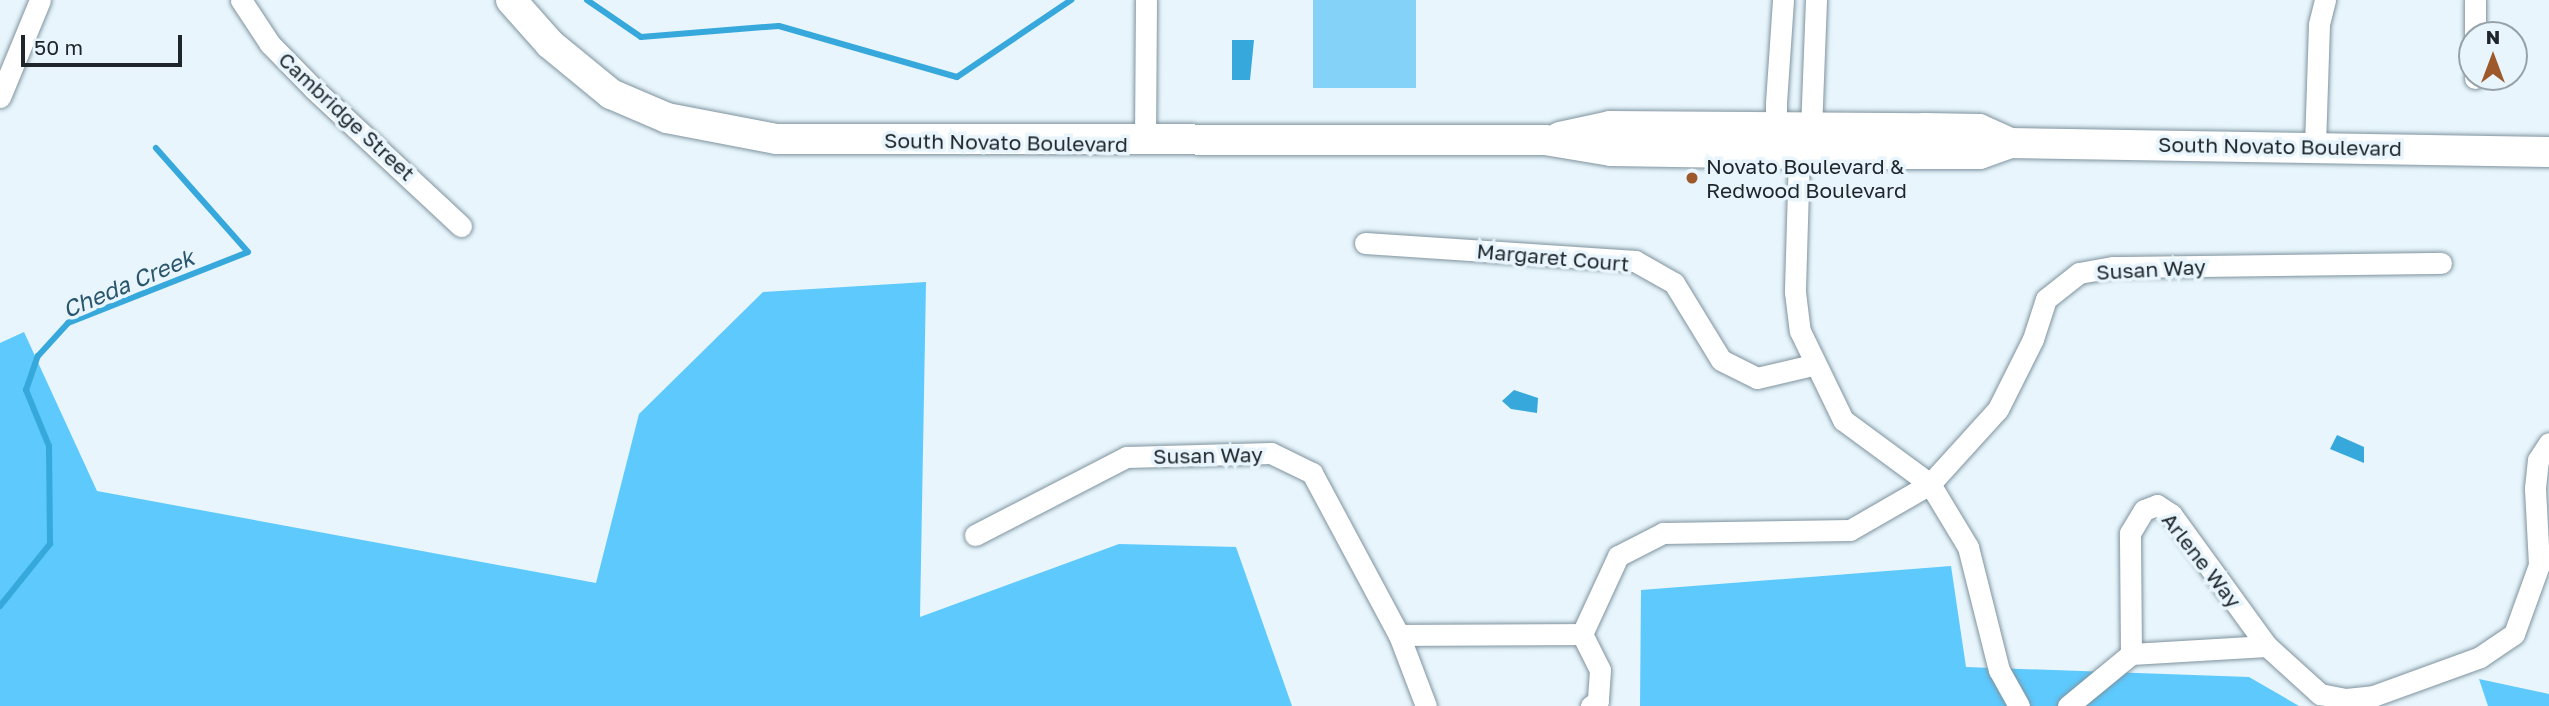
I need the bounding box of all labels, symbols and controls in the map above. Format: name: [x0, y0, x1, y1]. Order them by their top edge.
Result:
scale bar: [24, 21, 186, 65]
north arrow: [2458, 21, 2528, 91]
text: N: [2486, 25, 2500, 48]
text: 50 m: [34, 34, 83, 60]
street label: Cambridge Street: [274, 46, 420, 186]
street label: South Novato Boulevard: [884, 127, 1128, 157]
street label: South Novato Boulevard: [2158, 131, 2402, 161]
place label: Novato Boulevard & Redwood Boulevard: [1706, 153, 1907, 203]
marker: Novato Boulevard & Redwood Boulevard: [1684, 170, 1700, 186]
street label: Margaret Court: [1476, 238, 1630, 276]
water label: Cheda Creek: [58, 243, 198, 323]
street label: Susan Way: [2096, 254, 2206, 284]
street label: Susan Way: [1153, 441, 1263, 469]
street label: Arlene Way: [2157, 507, 2247, 613]

